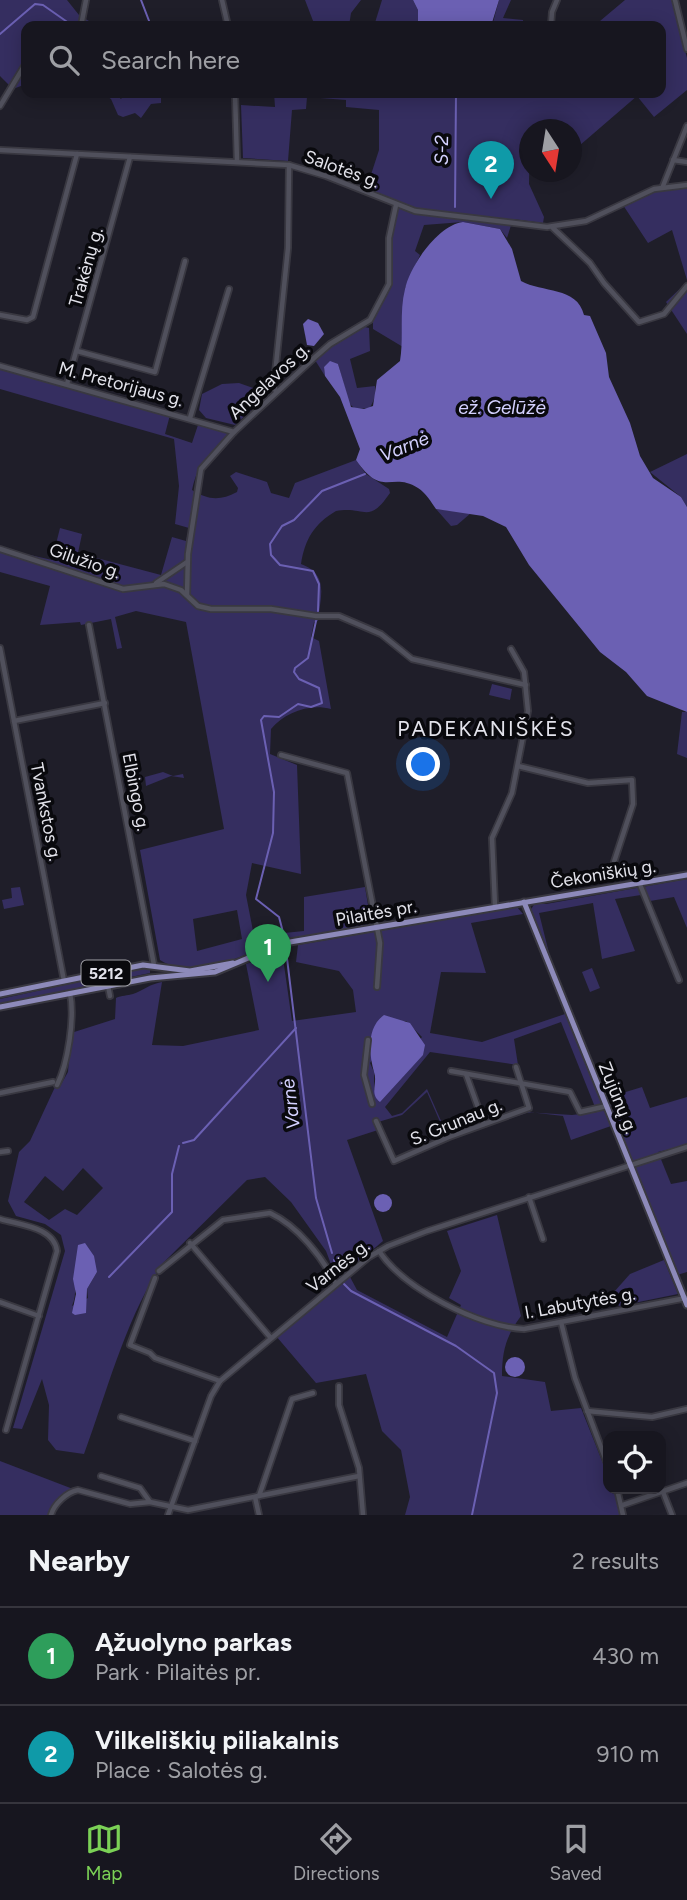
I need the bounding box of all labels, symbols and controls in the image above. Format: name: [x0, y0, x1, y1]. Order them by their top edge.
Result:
search box: [21, 21, 666, 98]
icon: search: [45, 41, 83, 79]
text: Search here: [101, 44, 240, 76]
north arrow: [519, 119, 582, 182]
water label: S-2: [430, 134, 453, 165]
pin: 2: [468, 141, 514, 199]
street label: Salotės g.: [301, 145, 383, 193]
street label: Trakėnų g.: [64, 225, 108, 309]
street label: Angelavos g.: [224, 338, 314, 424]
street label: M. Pretorijaus g.: [56, 357, 186, 411]
water label: ež. Gelūžė: [458, 396, 546, 419]
water label: Varnė: [376, 426, 433, 467]
street label: Gilužio g.: [46, 539, 124, 583]
district label: PADEKANIŠKĖS: [397, 716, 575, 741]
your location: [406, 747, 440, 781]
street label: Elbingo g.: [118, 751, 154, 833]
street label: Tvankstos g.: [26, 761, 66, 863]
street label: Čekoniškių g.: [549, 855, 657, 893]
street label: Pilaitės pr.: [334, 895, 418, 931]
pin: 1: [245, 924, 291, 982]
road number: 5212: [82, 960, 130, 986]
street label: Zujūnų g.: [594, 1059, 642, 1137]
water label: Varnė: [276, 1077, 305, 1131]
street label: S. Grunau g.: [407, 1094, 505, 1150]
street label: Varnės g.: [302, 1235, 374, 1297]
street label: I. Labutytės g.: [523, 1282, 637, 1324]
map controls: [603, 1431, 666, 1494]
button: locate: [603, 1431, 666, 1494]
text: Nearby: [28, 1542, 130, 1579]
text: 2 results: [572, 1547, 659, 1575]
text: Ąžuolyno parkas: [95, 1626, 292, 1658]
text: 1: [46, 1642, 56, 1670]
text: 430 m: [592, 1642, 659, 1670]
text: Park · Pilaitės pr.: [95, 1658, 261, 1686]
text: Vilkeliškių piliakalnis: [95, 1724, 339, 1756]
text: 2: [44, 1740, 58, 1768]
text: 910 m: [596, 1740, 659, 1768]
text: Place · Salotės g.: [95, 1756, 267, 1784]
tab: Map: [85, 1820, 123, 1885]
tab: Directions: [293, 1820, 380, 1885]
tab: Saved: [550, 1820, 602, 1885]

